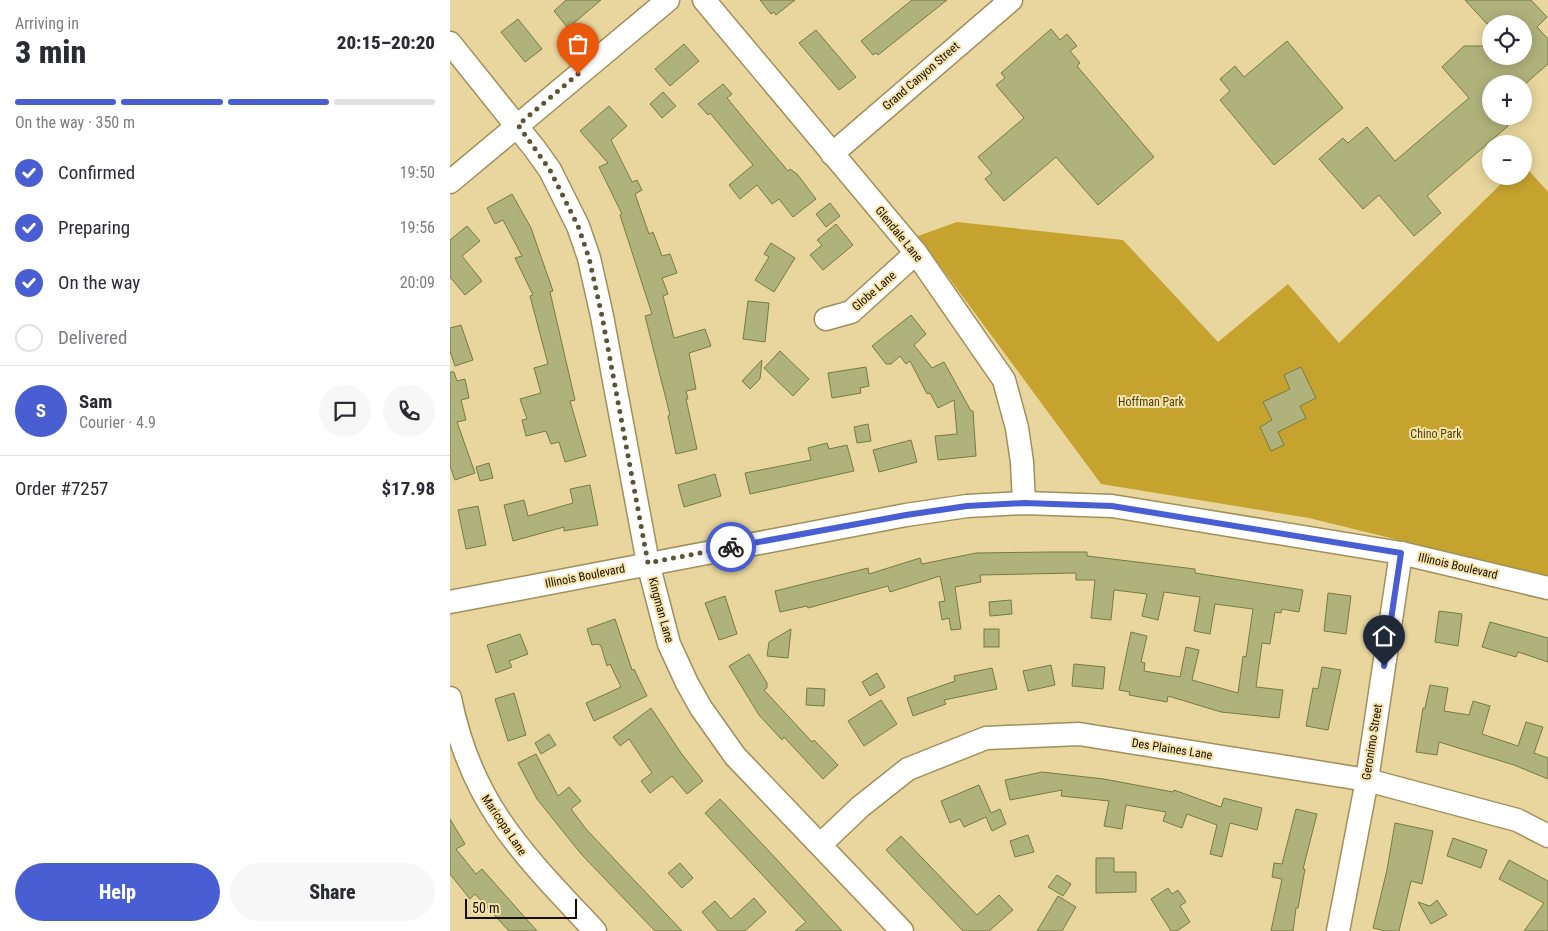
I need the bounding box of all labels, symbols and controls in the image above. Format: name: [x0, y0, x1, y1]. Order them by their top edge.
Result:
text: Arriving in: [15, 14, 79, 33]
map controls: [1482, 15, 1532, 185]
button: locate: [1482, 15, 1532, 65]
pin: [557, 23, 599, 74]
icon: bag: [564, 30, 592, 58]
text: 20:15–20:20: [337, 31, 435, 54]
text: 3 min: [15, 33, 86, 71]
street label: Grand Canyon Street: [880, 39, 962, 113]
button: +: [1482, 75, 1532, 125]
text: On the way · 350 m: [15, 113, 135, 132]
button: −: [1482, 135, 1532, 185]
icon: check: [15, 159, 43, 187]
text: Confirmed: [58, 161, 135, 184]
text: 19:50: [400, 163, 435, 182]
street label: Glendale Lane: [872, 204, 926, 265]
icon: check: [15, 214, 43, 242]
text: Preparing: [58, 216, 130, 239]
text: 19:56: [400, 218, 435, 237]
street label: Globe Lane: [849, 268, 899, 314]
icon: check: [15, 269, 43, 297]
text: On the way: [58, 271, 140, 294]
text: 20:09: [400, 273, 435, 292]
text: Delivered: [58, 326, 127, 349]
button: chat: [319, 385, 371, 437]
button: phone: [383, 385, 435, 437]
text: Sam: [79, 390, 112, 413]
park label: Hoffman Park: [1118, 395, 1184, 409]
text: S: [36, 399, 46, 422]
text: Courier · 4.9: [79, 413, 156, 432]
park label: Chino Park: [1410, 427, 1462, 441]
text: Order #7257: [15, 477, 108, 500]
text: $17.98: [381, 477, 435, 500]
courier: [706, 522, 756, 572]
icon: bike: [717, 533, 745, 561]
street label: Illinois Boulevard: [1417, 550, 1499, 582]
street label: Illinois Boulevard: [544, 561, 626, 591]
street label: Kingman Lane: [646, 576, 677, 645]
pin: [1363, 615, 1405, 666]
icon: home: [1370, 622, 1398, 650]
street label: Geronimo Street: [1359, 703, 1385, 781]
street label: Des Plaines Lane: [1131, 736, 1214, 762]
street label: Maricopa Lane: [479, 792, 530, 858]
button: Help: [15, 863, 220, 921]
button: Share: [230, 863, 435, 921]
scale bar: [465, 896, 578, 919]
text: 50 m: [472, 900, 500, 916]

